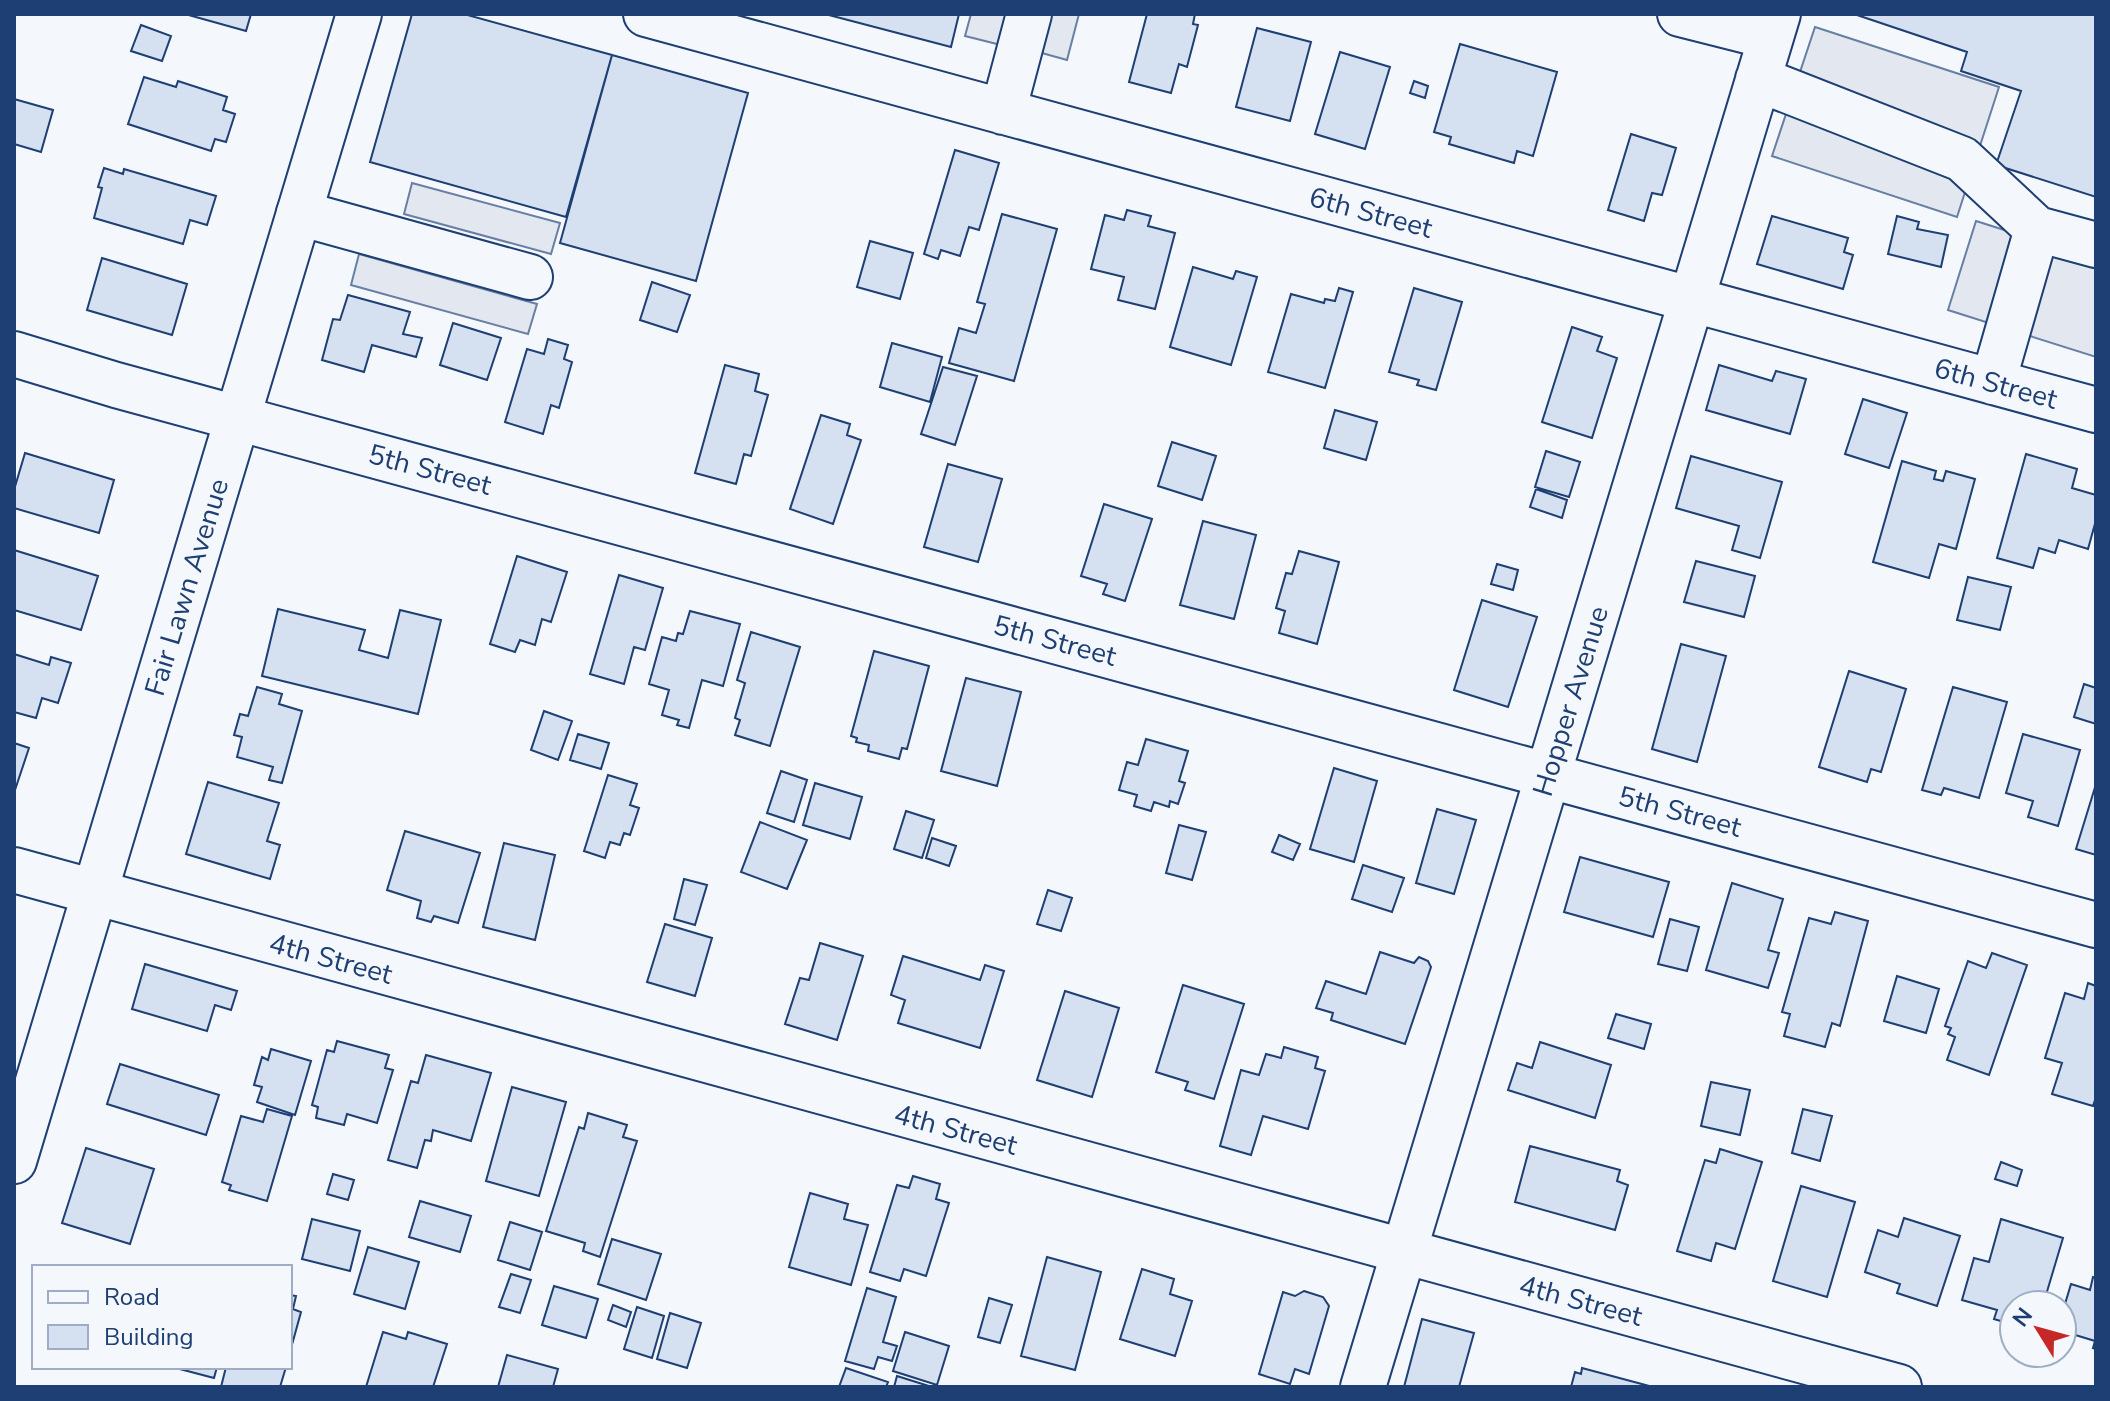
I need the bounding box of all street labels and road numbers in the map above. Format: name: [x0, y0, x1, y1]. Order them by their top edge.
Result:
street label: 6th Street: [1305, 178, 1437, 248]
street label: 6th Street: [1930, 349, 2062, 419]
street label: 5th Street: [364, 435, 496, 505]
street label: Fair Lawn Avenue: [136, 474, 238, 701]
street label: Hopper Avenue: [1524, 602, 1618, 801]
street label: 5th Street: [989, 606, 1121, 676]
street label: 5th Street: [1614, 777, 1746, 847]
street label: 4th Street: [265, 924, 397, 994]
street label: 4th Street: [890, 1095, 1022, 1165]
street label: 4th Street: [1515, 1266, 1647, 1336]

